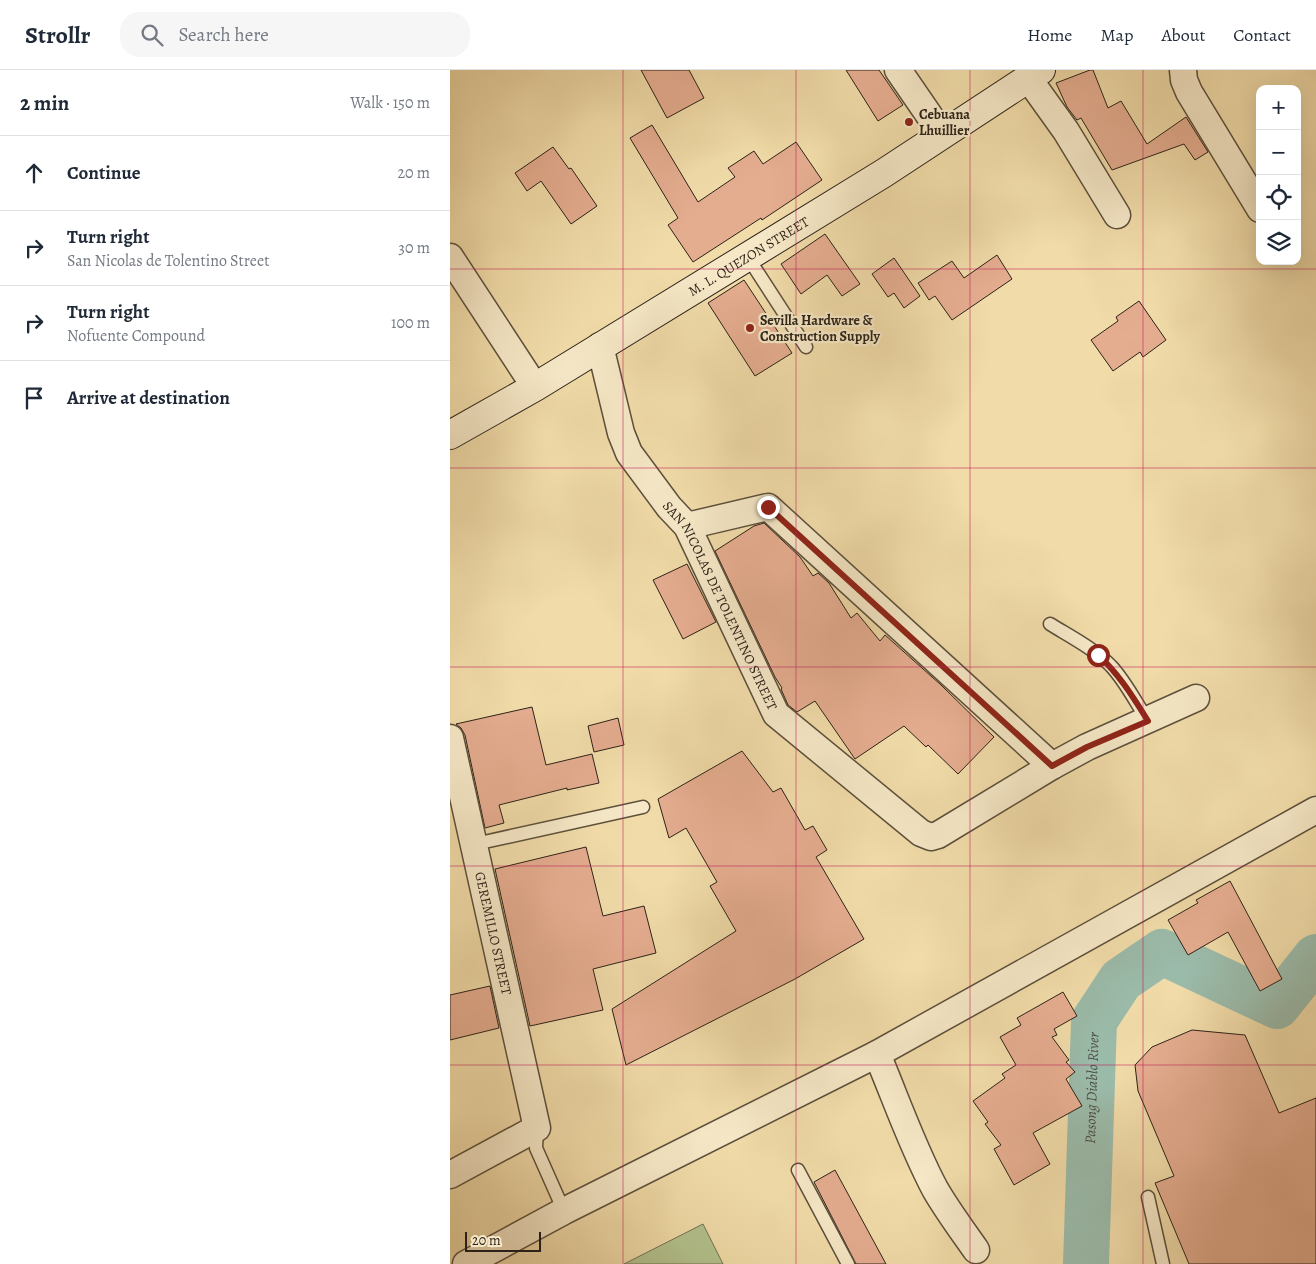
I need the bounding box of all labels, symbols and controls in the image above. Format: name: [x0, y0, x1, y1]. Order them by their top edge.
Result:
search box: [120, 12, 470, 57]
text: Strollr: [25, 19, 90, 51]
icon: search: [138, 21, 166, 49]
text: Search here: [178, 22, 269, 48]
text: Home: [1027, 23, 1072, 47]
text: Map: [1100, 23, 1133, 47]
text: About: [1161, 23, 1205, 47]
text: Contact: [1233, 23, 1291, 47]
map controls: [1256, 85, 1301, 265]
button: +: [1256, 85, 1301, 130]
text: 2 min: [20, 89, 69, 117]
text: Walk · 150 m: [350, 92, 430, 114]
place label: Cebuana Lhuillier: [919, 105, 970, 140]
marker: Cebuana Lhuillier: [903, 116, 915, 128]
button: −: [1256, 130, 1301, 175]
icon: ahead: [20, 159, 48, 187]
text: Continue: [67, 160, 141, 186]
text: 20 m: [397, 162, 430, 184]
button: locate: [1256, 175, 1301, 220]
street label: M. L. QUEZON STREET: [684, 212, 813, 300]
button: layers: [1256, 220, 1301, 265]
text: Turn right: [67, 224, 149, 250]
icon: right: [20, 234, 48, 262]
text: 30 m: [398, 237, 430, 259]
text: San Nicolas de Tolentino Street: [67, 250, 269, 272]
text: Turn right: [67, 299, 149, 325]
icon: right: [20, 309, 48, 337]
place label: Sevilla Hardware & Construction Supply: [760, 311, 880, 346]
text: 100 m: [391, 312, 430, 334]
marker: Sevilla Hardware & Construction Supply: [744, 322, 756, 334]
text: Nofuente Compound: [67, 325, 205, 347]
icon: arrive: [20, 384, 48, 412]
text: Arrive at destination: [67, 385, 230, 411]
route end: [757, 496, 780, 519]
street label: SAN NICOLAS DE TOLENTINO STREET: [658, 497, 782, 713]
route start: [1087, 644, 1110, 667]
street label: GEREMILLO STREET: [471, 870, 517, 997]
water label: Pasong Diablo River: [1080, 1031, 1104, 1144]
scale bar: [465, 1229, 541, 1252]
text: 20 m: [472, 1231, 501, 1250]

